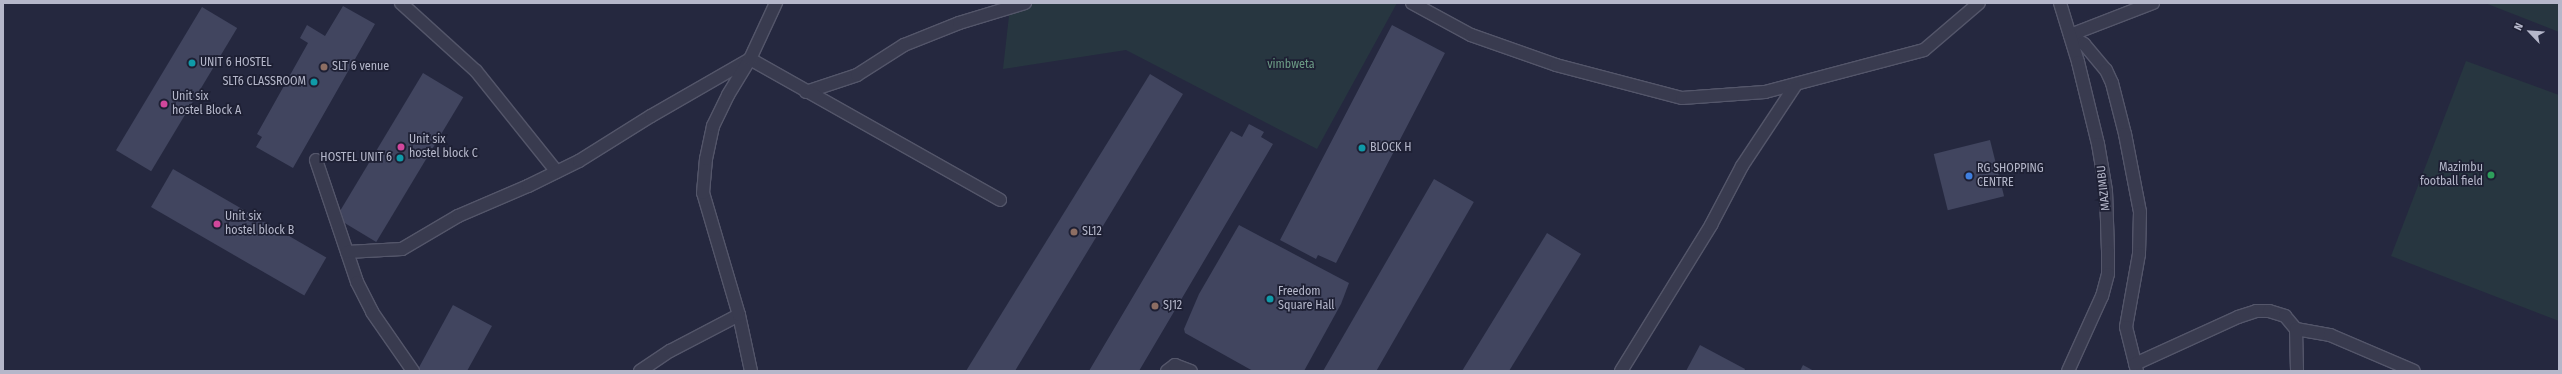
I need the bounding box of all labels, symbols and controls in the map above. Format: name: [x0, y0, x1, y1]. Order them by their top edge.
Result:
north arrow: [2510, 12, 2550, 52]
text: N: [2511, 21, 2526, 32]
place label: UNIT 6 HOSTEL: [200, 56, 272, 70]
marker: UNIT 6 HOSTEL: [187, 58, 197, 68]
park label: vimbweta: [1267, 58, 1315, 72]
place label: SLT 6 venue: [332, 60, 389, 74]
marker: SLT 6 venue: [319, 62, 329, 72]
place label: SLT6 CLASSROOM: [222, 75, 306, 89]
marker: SLT6 CLASSROOM: [309, 77, 319, 87]
place label: Unit six hostel Block A: [172, 90, 241, 118]
marker: Unit six hostel Block A: [159, 99, 169, 109]
place label: Unit six hostel block C: [409, 133, 478, 161]
place label: BLOCK H: [1370, 141, 1411, 155]
marker: Unit six hostel block C: [396, 142, 406, 152]
marker: BLOCK H: [1357, 143, 1367, 153]
place label: HOSTEL UNIT 6: [320, 151, 392, 165]
marker: HOSTEL UNIT 6: [395, 153, 405, 163]
place label: Mazimbu football field: [2420, 161, 2483, 189]
place label: RG SHOPPING CENTRE: [1977, 162, 2044, 190]
street label: MAZIMBU: [2094, 164, 2114, 212]
marker: Mazimbu football field: [2486, 170, 2496, 180]
marker: RG SHOPPING CENTRE: [1964, 171, 1974, 181]
place label: Unit six hostel block B: [225, 210, 294, 238]
marker: Unit six hostel block B: [212, 219, 222, 229]
place label: SL12: [1082, 225, 1102, 239]
marker: SL12: [1069, 227, 1079, 237]
place label: Freedom Square Hall: [1278, 285, 1335, 313]
marker: Freedom Square Hall: [1265, 294, 1275, 304]
place label: SJ12: [1163, 299, 1182, 313]
marker: SJ12: [1150, 301, 1160, 311]

